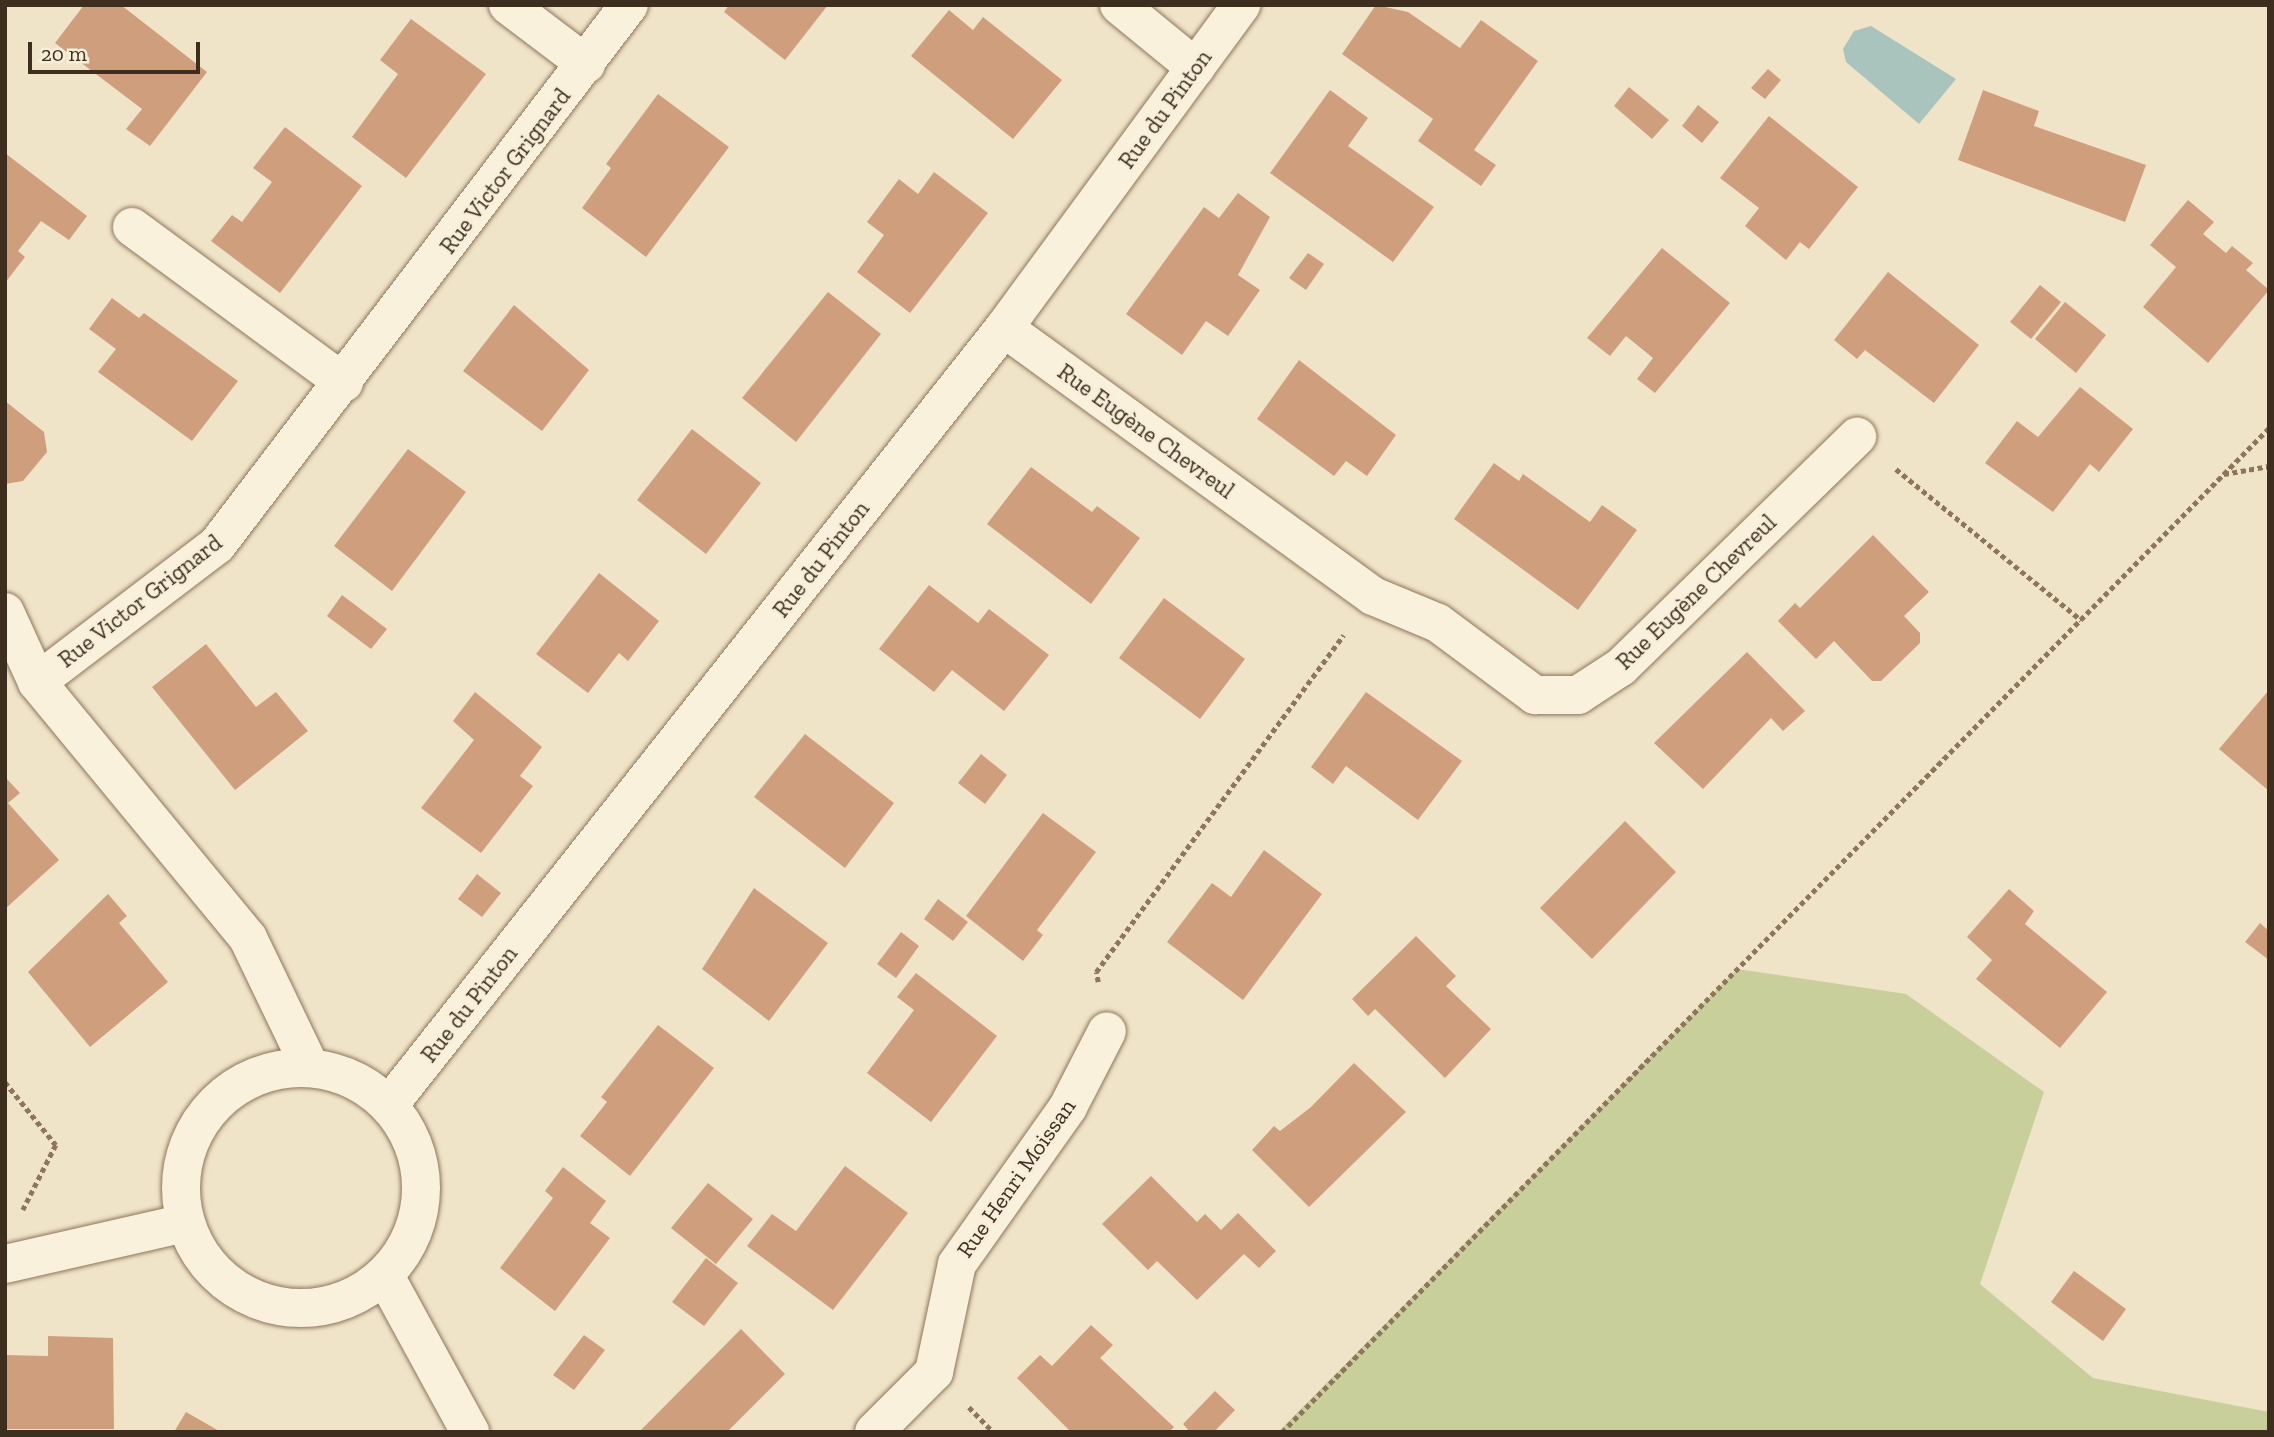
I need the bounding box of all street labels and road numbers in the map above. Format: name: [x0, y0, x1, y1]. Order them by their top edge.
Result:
street label: Rue du Pinton: [1113, 44, 1217, 174]
street label: Rue Victor Grignard: [433, 82, 577, 260]
street label: Rue Eugène Chevreul: [1052, 358, 1240, 504]
street label: Rue du Pinton: [767, 495, 875, 623]
street label: Rue Eugène Chevreul: [1610, 509, 1782, 675]
street label: Rue Victor Grignard: [52, 528, 228, 674]
street label: Rue du Pinton: [415, 940, 523, 1068]
street label: Rue Henri Moissan: [951, 1093, 1081, 1263]

